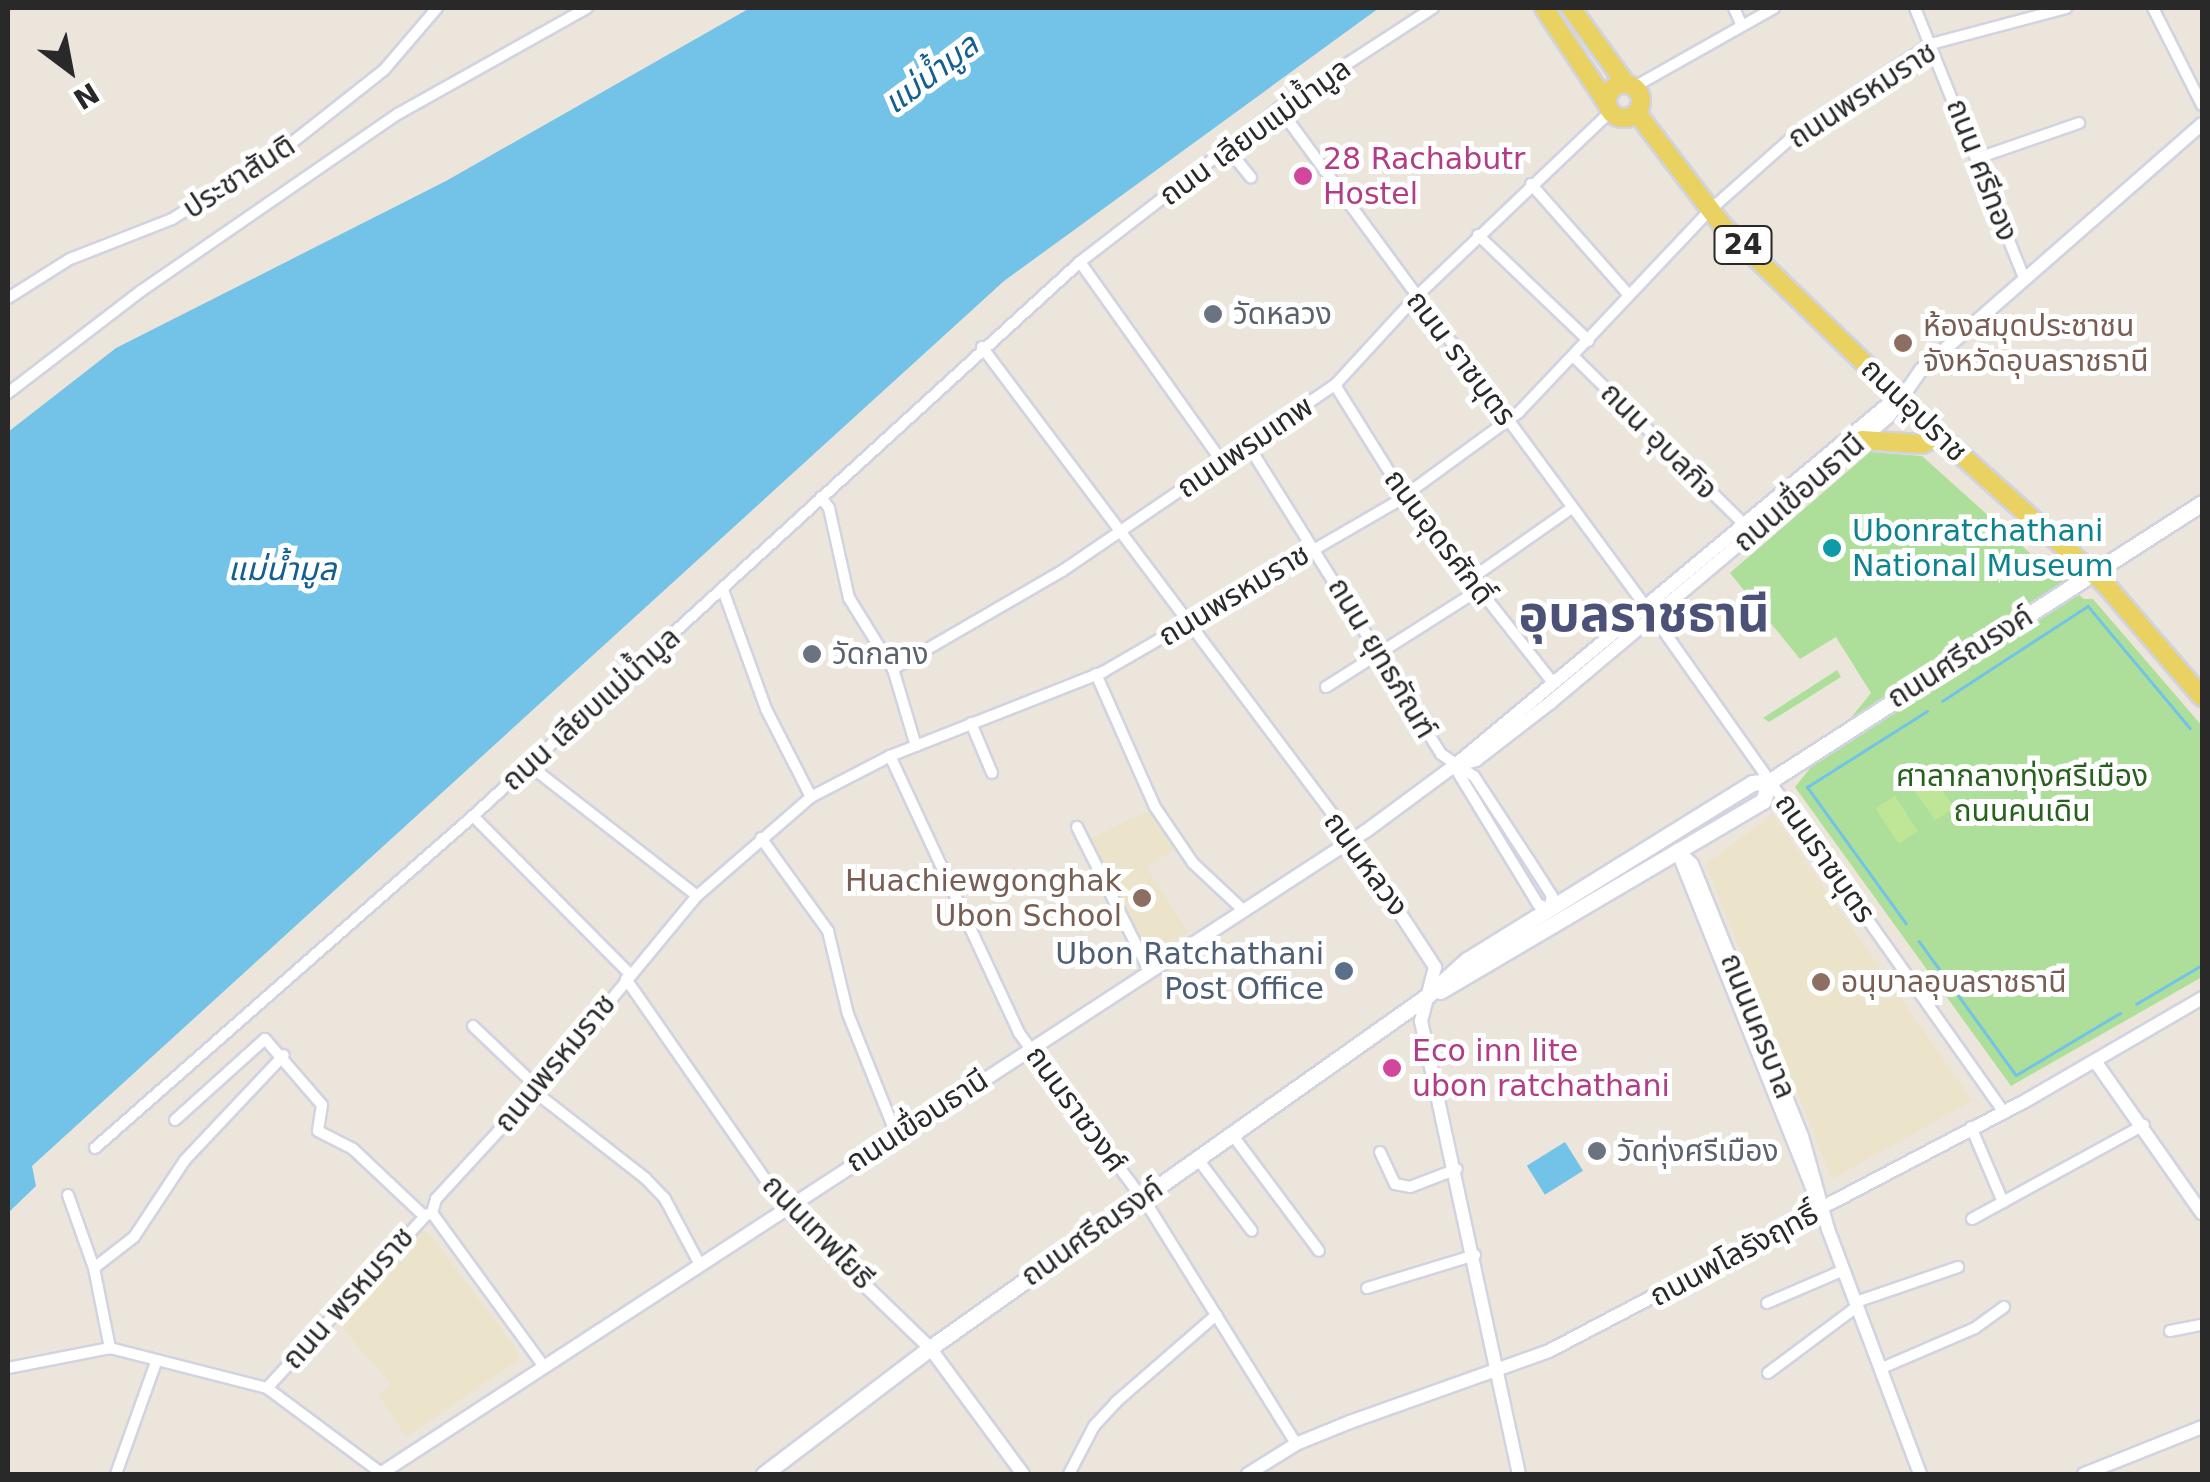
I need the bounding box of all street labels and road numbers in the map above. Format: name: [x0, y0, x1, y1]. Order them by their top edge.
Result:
street label: ถนนพรหมราช: [1781, 34, 1943, 156]
street label: ถนน เลียบแม่น้ำมูล: [1152, 51, 1358, 213]
street label: ถนน ศรีทอง: [1938, 94, 2026, 246]
street label: ประชาสันติ: [176, 128, 302, 226]
road number: 24: [1713, 222, 1773, 268]
street label: ถนน ราชบุตร: [1399, 283, 1523, 433]
street label: ถนนอุปราช: [1853, 351, 1975, 469]
street label: ถนน อุบลกิจ: [1593, 375, 1725, 507]
street label: ถนนพรมเทพ: [1170, 388, 1320, 506]
street label: ถนนเขื่อนธานี: [1726, 426, 1872, 560]
street label: ถนนอุดรศักดิ์: [1376, 462, 1502, 612]
street label: ถนนพรหมราช: [1152, 536, 1316, 654]
street label: ถนน ยุทธภัณฑ์: [1320, 571, 1444, 745]
street label: ถนนศรีณรงค์: [1881, 598, 2039, 716]
street label: ถนน เลียบแม่น้ำมูล: [494, 619, 688, 799]
street label: ถนนราชบุตร: [1767, 786, 1883, 930]
street label: ถนนหลวง: [1316, 805, 1416, 923]
street label: ถนนนครบาล: [1713, 948, 1803, 1104]
street label: ถนนพรหมราช: [487, 986, 623, 1140]
street label: ถนนราชวงศ์: [1018, 1039, 1134, 1179]
street label: ถนนเขื่อนธานี: [839, 1062, 995, 1180]
street label: ถนนเทพโยธี: [755, 1167, 881, 1297]
street label: ถนนศรีณรงค์: [1014, 1170, 1170, 1294]
street label: ถนนพโลรังฤทธิ์: [1644, 1196, 1824, 1314]
street label: ถนน พรหมราช: [275, 1219, 421, 1377]

